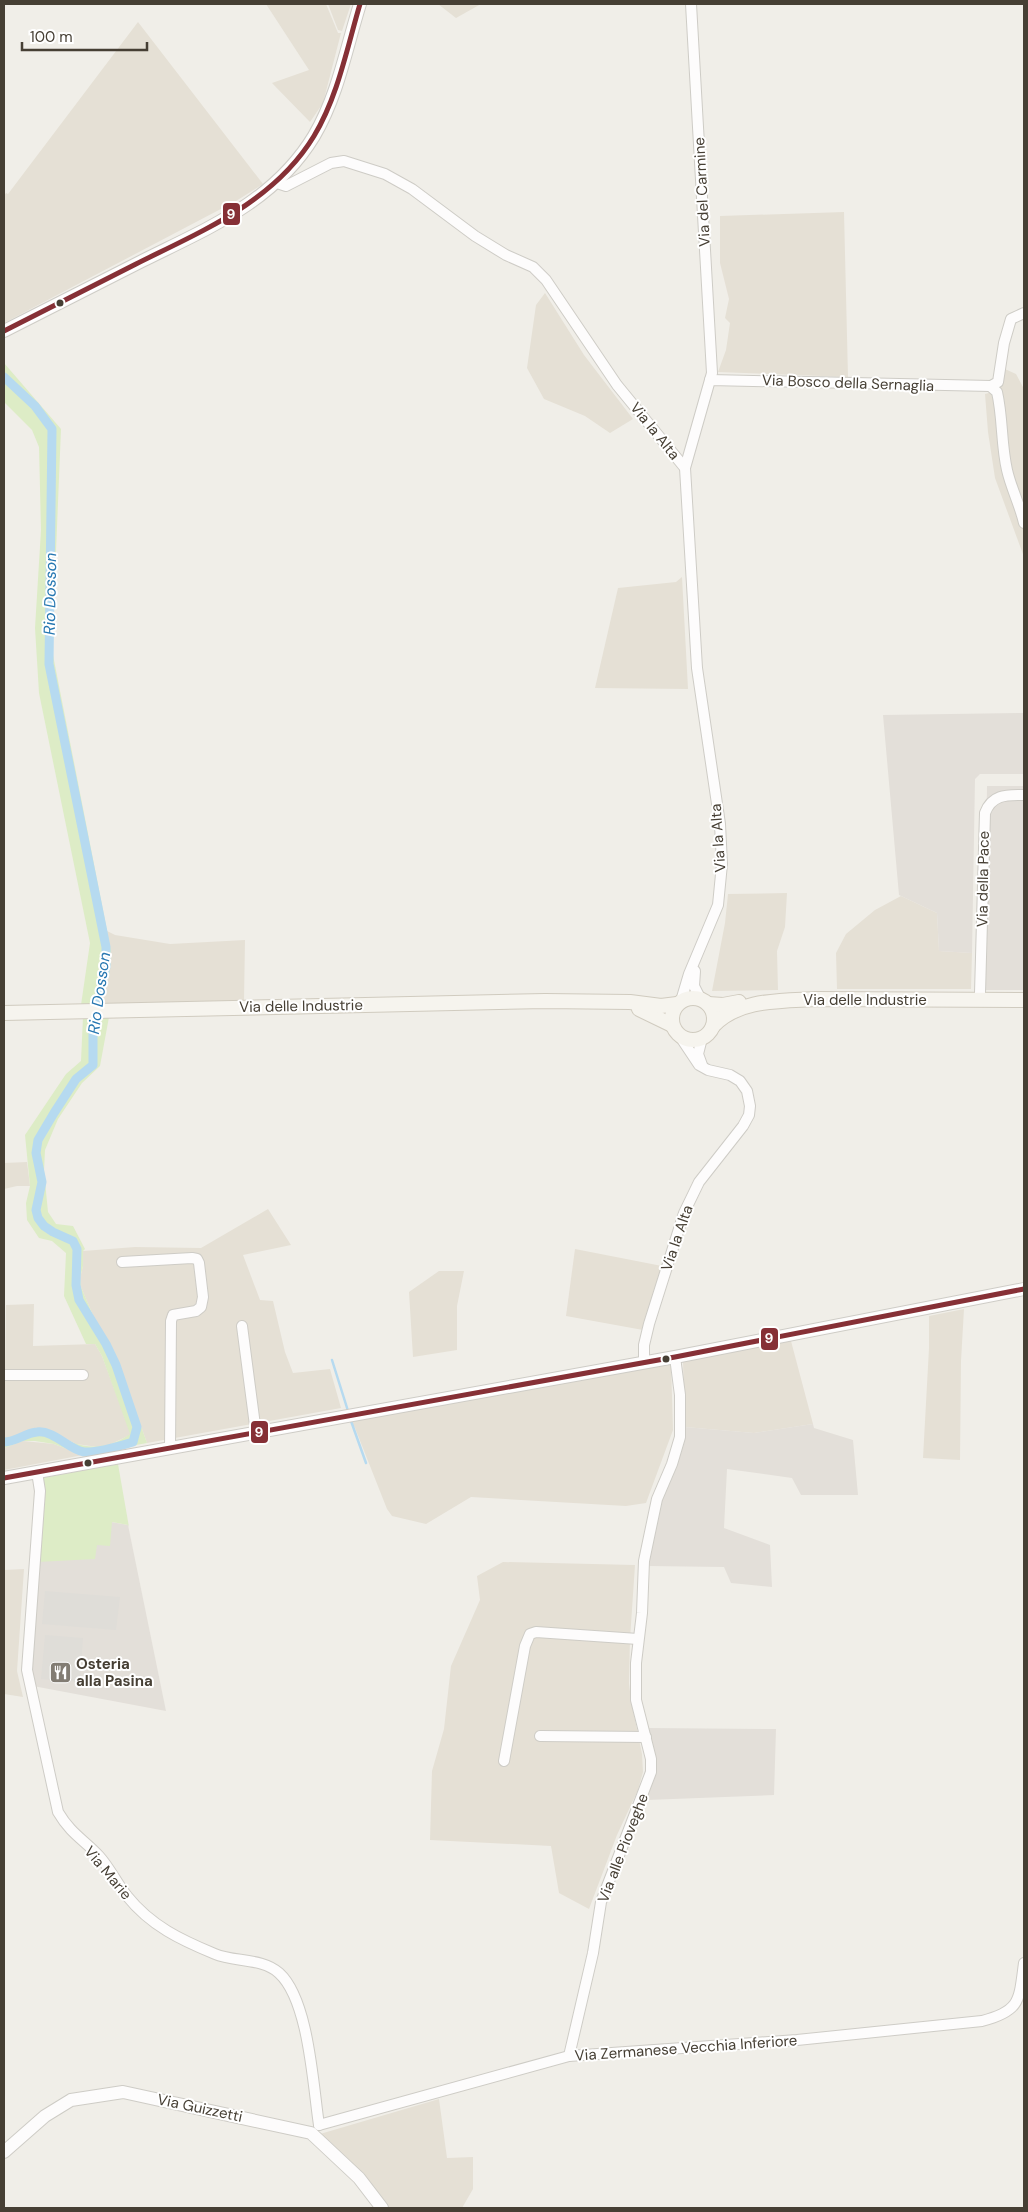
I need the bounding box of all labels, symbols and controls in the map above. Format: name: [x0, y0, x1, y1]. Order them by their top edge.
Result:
scale bar: [22, 20, 148, 52]
text: 100 m: [30, 27, 73, 47]
street label: Via del Carmine: [689, 137, 715, 247]
line badge: 9: [222, 202, 241, 226]
text: 9: [227, 205, 236, 223]
unlabelled marker: [55, 298, 65, 308]
street label: Via Bosco della Sernaglia: [761, 370, 935, 396]
street label: Via la Alta: [626, 398, 684, 464]
water label: Rio Dosson: [39, 553, 61, 635]
street label: Via la Alta: [706, 803, 730, 873]
street label: Via della Pace: [972, 831, 994, 927]
water label: Rio Dosson: [83, 951, 115, 1035]
street label: Via delle Industrie: [803, 990, 927, 1010]
street label: Via delle Industrie: [239, 995, 363, 1017]
street label: Via la Alta: [656, 1202, 698, 1274]
line badge: 9: [760, 1327, 779, 1351]
text: 9: [765, 1329, 774, 1347]
unlabelled marker: [661, 1354, 671, 1364]
line badge: 9: [250, 1420, 269, 1444]
text: 9: [255, 1423, 264, 1441]
unlabelled marker: [83, 1458, 93, 1468]
place label: Osteria alla Pasina: [76, 1654, 153, 1691]
restaurant icon: Osteria alla Pasina: [48, 1661, 72, 1685]
street label: Via alle Pioveghe: [593, 1791, 653, 1905]
street label: Via Marie: [80, 1842, 136, 1904]
street label: Via Zermanese Vecchia Inferiore: [574, 2030, 798, 2066]
street label: Via Guizzetti: [156, 2089, 244, 2127]

